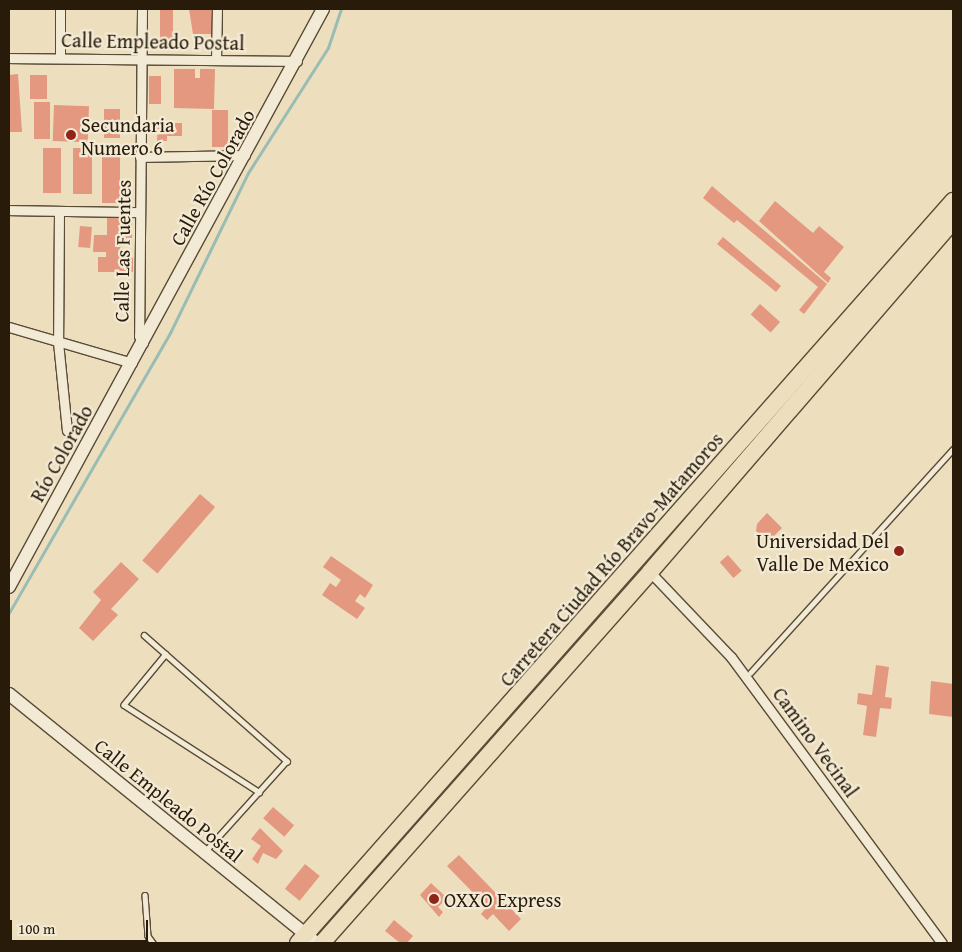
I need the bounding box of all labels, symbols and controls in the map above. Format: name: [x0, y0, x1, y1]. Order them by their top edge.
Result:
street label: Calle Empleado Postal: [61, 27, 245, 55]
street label: Calle Río Colorado: [165, 105, 259, 249]
place label: Secundaria Numero 6: [81, 112, 175, 159]
marker: Secundaria Numero 6: [65, 129, 77, 141]
street label: Calle Las Fuentes: [109, 180, 135, 322]
street label: Río Colorado: [25, 400, 97, 506]
street label: Carretera Ciudad Río Bravo-Matamoros: [494, 427, 728, 691]
place label: Universidad Del Valle De Mexico: [756, 528, 889, 575]
marker: Universidad Del Valle De Mexico: [893, 545, 905, 557]
street label: Camino Vecinal: [768, 682, 864, 802]
street label: Calle Empleado Postal: [90, 733, 248, 867]
place label: OXXO Express: [444, 887, 561, 911]
marker: OXXO Express: [428, 893, 440, 905]
scale bar: [12, 910, 150, 942]
text: 100 m: [18, 918, 55, 939]

